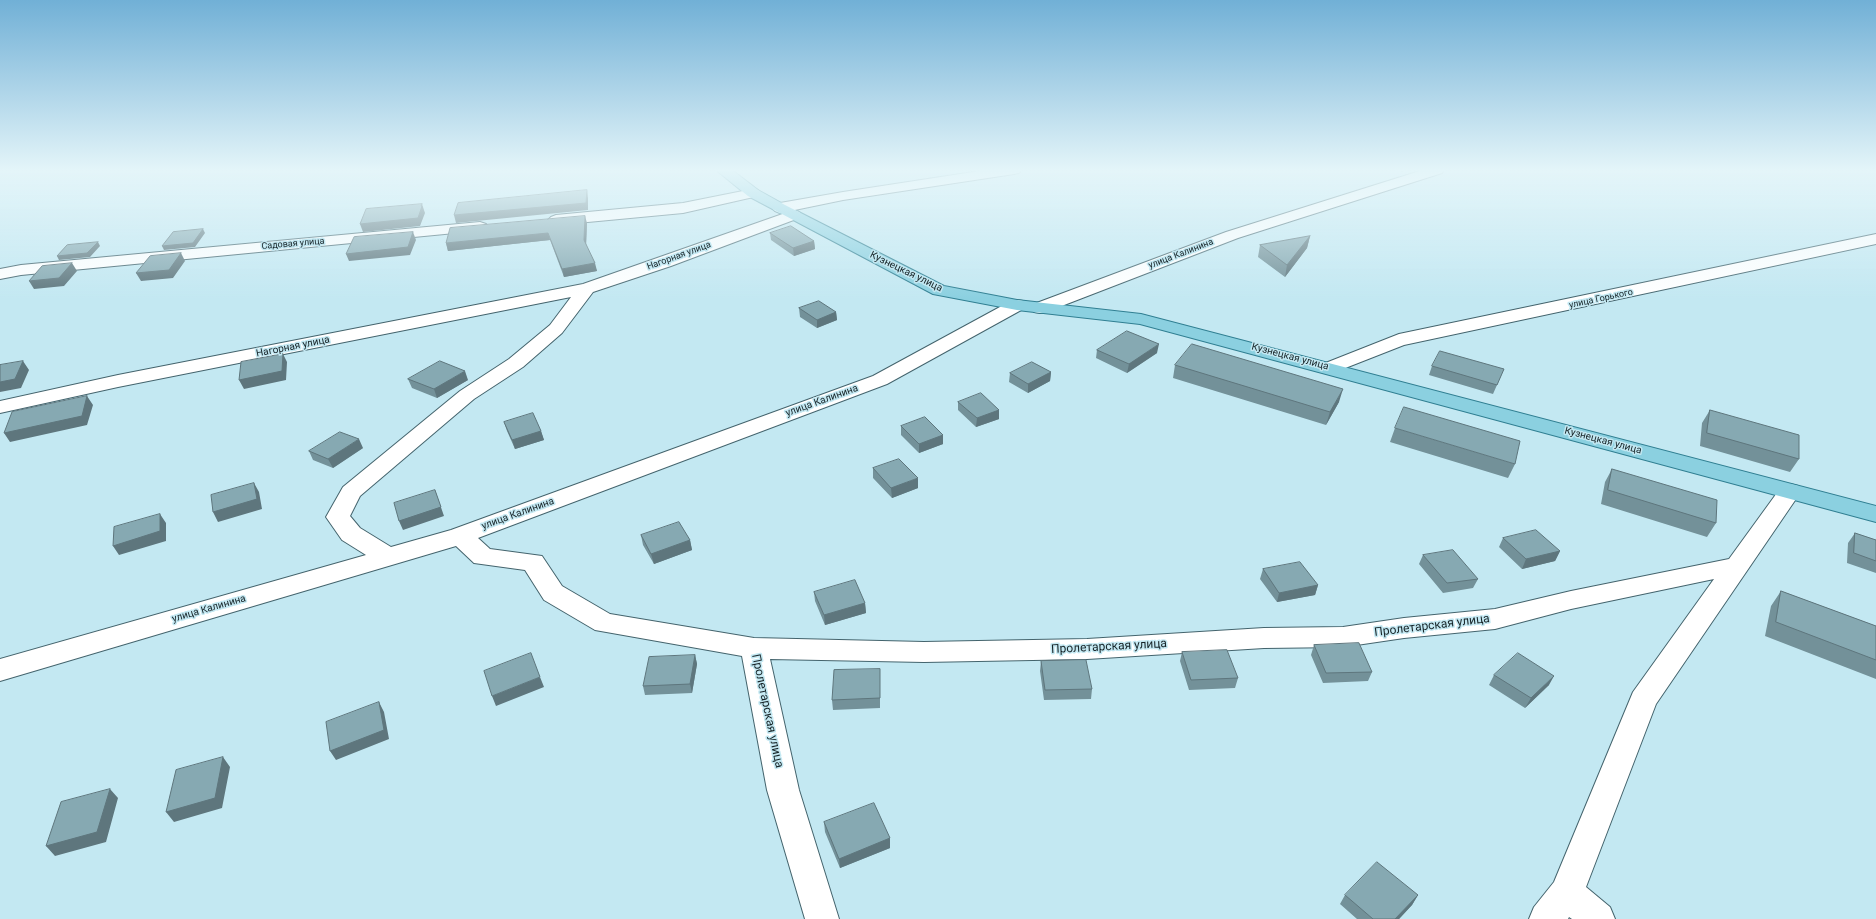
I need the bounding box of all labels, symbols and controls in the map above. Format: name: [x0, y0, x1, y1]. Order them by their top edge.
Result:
street label: Садовая улица: [261, 236, 325, 252]
street label: улица Калинина: [1147, 237, 1215, 271]
street label: Нагорная улица: [646, 239, 712, 273]
street label: Кузнецкая улица: [868, 249, 944, 295]
street label: улица Горького: [1568, 287, 1634, 311]
street label: Нагорная улица: [255, 334, 331, 360]
street label: Кузнецкая улица: [1250, 341, 1330, 373]
street label: улица Калинина: [784, 382, 860, 420]
street label: Кузнецкая улица: [1563, 425, 1643, 457]
street label: улица Калинина: [480, 495, 556, 533]
street label: улица Калинина: [171, 593, 247, 625]
street label: Пролетарская улица: [1374, 612, 1490, 640]
street label: Пролетарская улица: [1051, 637, 1167, 657]
street label: Пролетарская улица: [748, 653, 786, 769]

